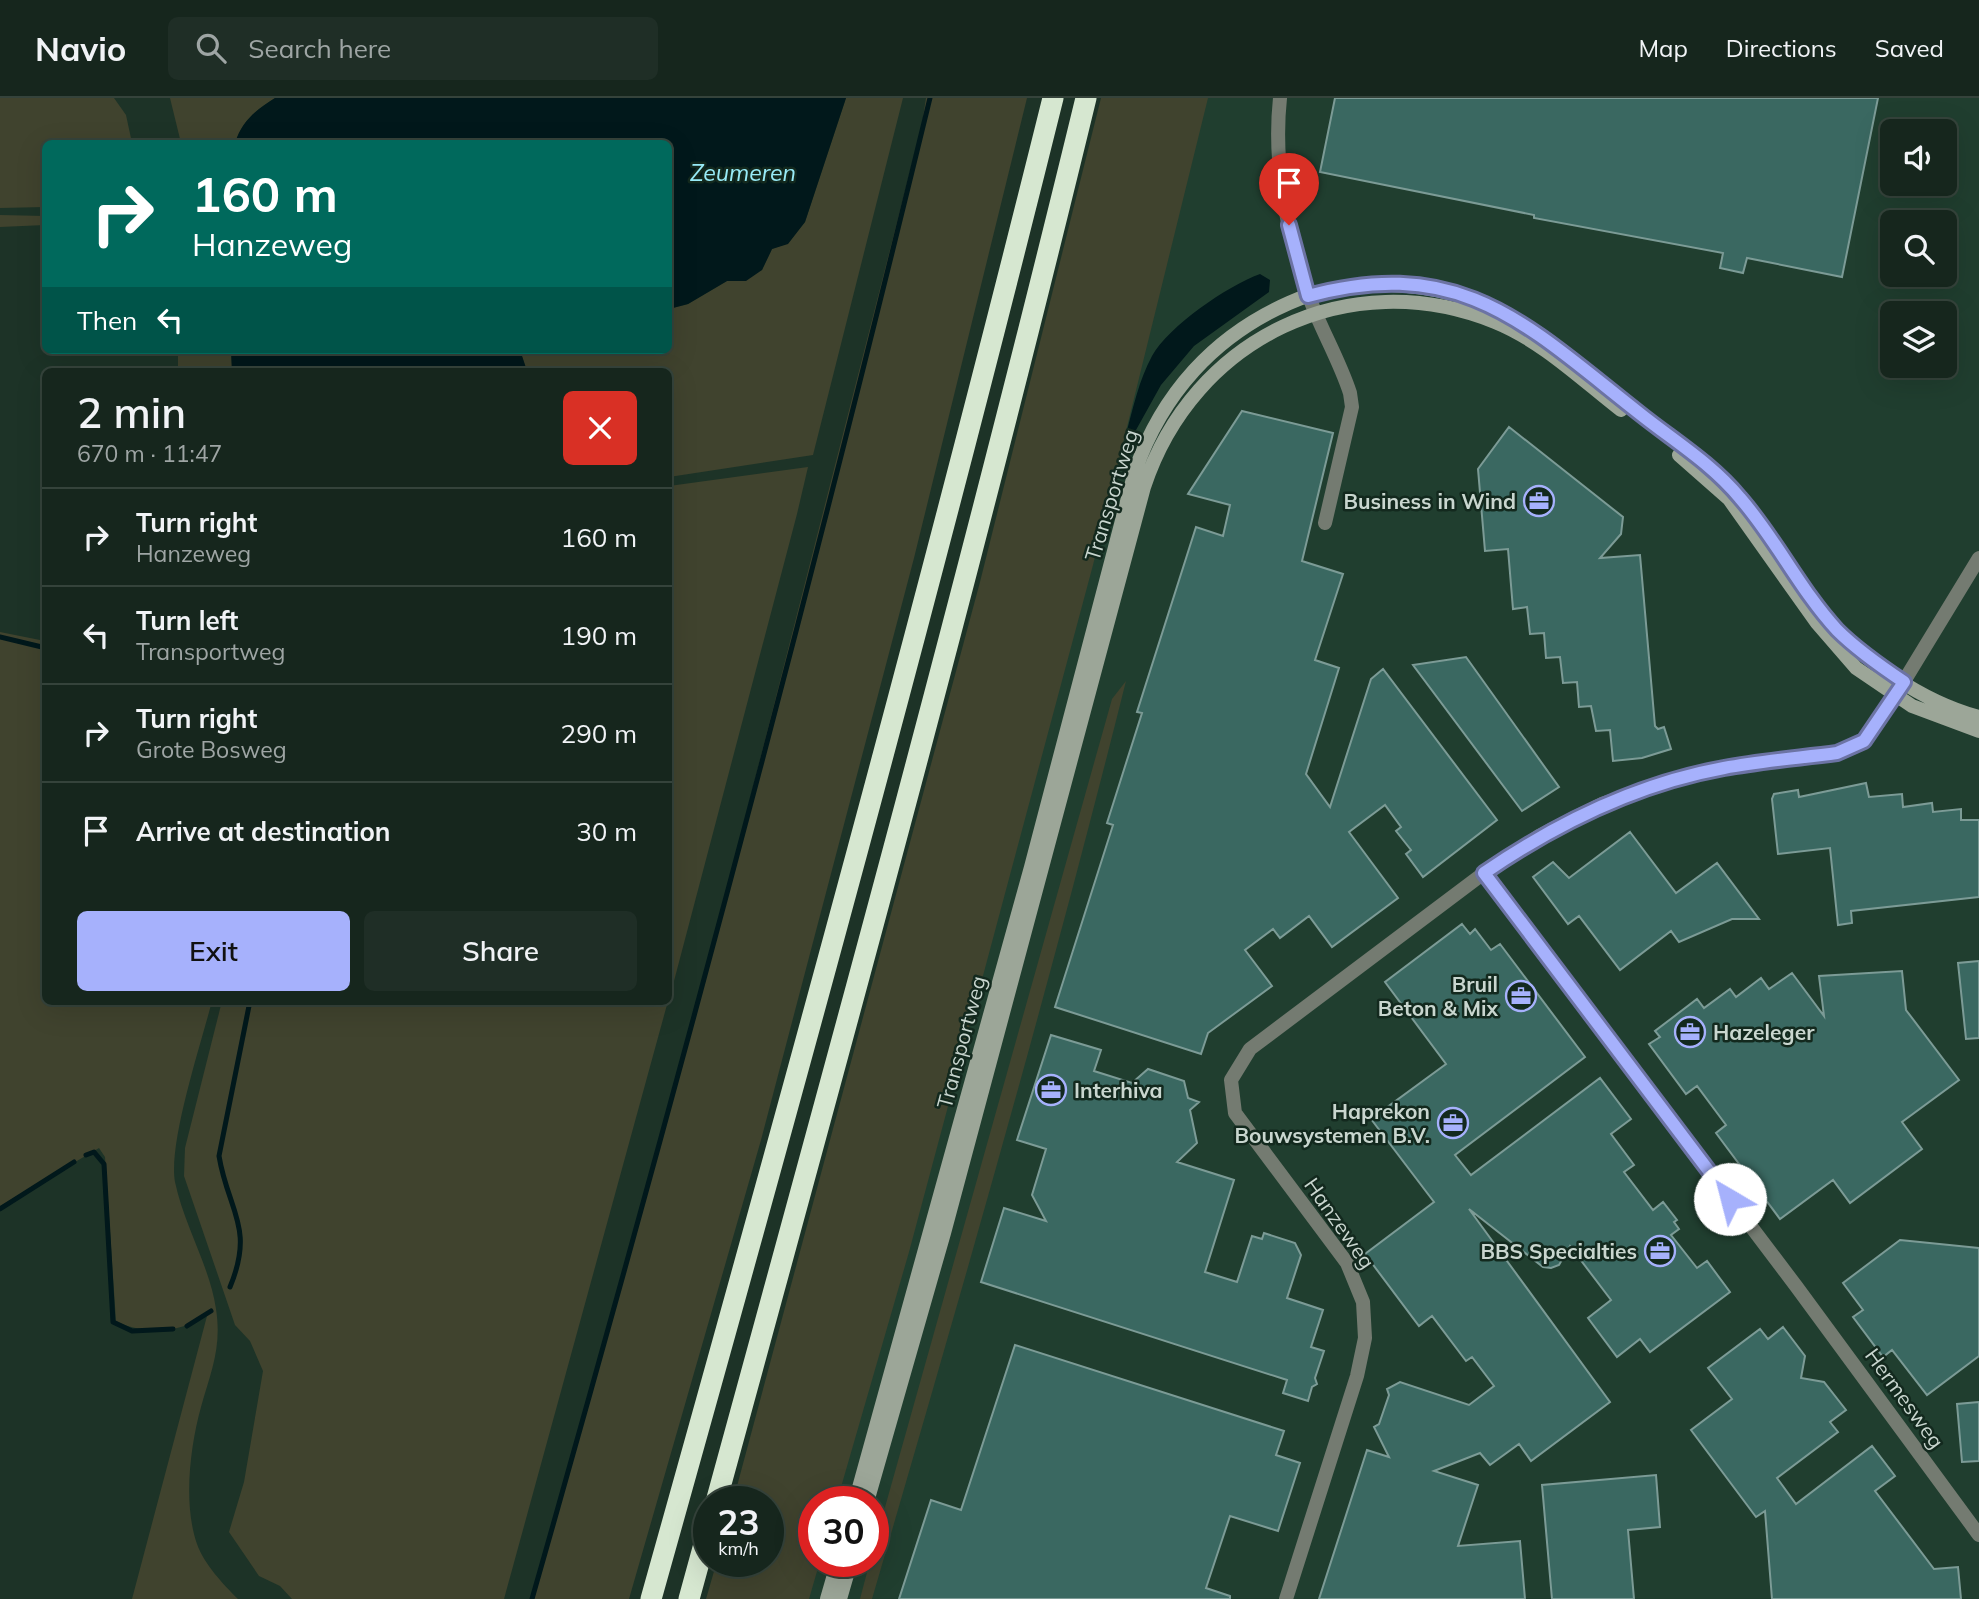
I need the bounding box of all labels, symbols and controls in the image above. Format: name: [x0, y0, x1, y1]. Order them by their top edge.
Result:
search box: [168, 17, 658, 80]
text: Navio: [35, 28, 126, 69]
icon: search: [192, 29, 230, 67]
text: Search here: [248, 32, 391, 65]
text: Map: [1638, 33, 1688, 63]
text: Directions: [1726, 33, 1837, 63]
text: Saved: [1875, 33, 1944, 63]
map controls: [1880, 119, 1957, 378]
button: sound: [1880, 119, 1957, 196]
pin: [1259, 153, 1319, 225]
water label: Zeumeren: [690, 158, 796, 187]
text: 160 m: [192, 163, 338, 224]
icon: arrive: [1270, 164, 1308, 202]
icon: right: [77, 168, 168, 259]
button: search: [1880, 210, 1957, 287]
text: Hanzeweg: [192, 224, 352, 264]
icon: left: [151, 301, 189, 339]
button: layers: [1880, 301, 1957, 378]
text: Then: [77, 304, 137, 337]
text: 2 min: [77, 386, 186, 439]
button: close: [563, 391, 637, 465]
street label: Transportweg: [1079, 426, 1143, 564]
text: 670 m · 11:47: [77, 439, 222, 468]
office icon: Business in Wind: [1522, 484, 1556, 518]
place label: Business in Wind: [1343, 488, 1516, 514]
text: Turn right: [136, 506, 257, 539]
icon: right: [77, 518, 115, 556]
text: 160 m: [561, 521, 637, 554]
text: Hanzeweg: [136, 539, 251, 568]
text: Turn left: [136, 604, 238, 637]
icon: left: [77, 616, 115, 654]
text: 190 m: [561, 619, 637, 652]
text: Transportweg: [136, 637, 285, 666]
text: Turn right: [136, 702, 257, 735]
icon: right: [77, 714, 115, 752]
text: 290 m: [561, 717, 637, 750]
text: Grote Bosweg: [136, 735, 287, 764]
icon: arrive: [77, 812, 115, 850]
text: Arrive at destination: [136, 815, 391, 848]
text: 30 m: [576, 815, 637, 848]
button: Exit: [77, 911, 350, 991]
button: Share: [364, 911, 637, 991]
place label: Bruil Beton & Mix: [1378, 971, 1498, 1021]
street label: Transportweg: [931, 973, 991, 1111]
office icon: Bruil Beton & Mix: [1504, 979, 1538, 1013]
office icon: Hazeleger: [1673, 1015, 1707, 1049]
place label: Hazeleger: [1713, 1019, 1815, 1045]
office icon: Interhiva: [1034, 1073, 1068, 1107]
place label: Interhiva: [1074, 1077, 1163, 1103]
place label: Haprekon Bouwsystemen B.V.: [1235, 1098, 1430, 1148]
office icon: Haprekon Bouwsystemen B.V.: [1436, 1106, 1470, 1140]
position arrow: [1693, 1162, 1767, 1236]
street label: Hanzeweg: [1299, 1172, 1381, 1274]
office icon: BBS Specialties: [1643, 1234, 1677, 1268]
place label: BBS Specialties: [1481, 1238, 1637, 1264]
street label: Hermesweg: [1860, 1343, 1950, 1453]
speed limit sign: 30: [798, 1486, 889, 1577]
text: 23: [717, 1500, 760, 1544]
text: km/h: [718, 1537, 759, 1560]

